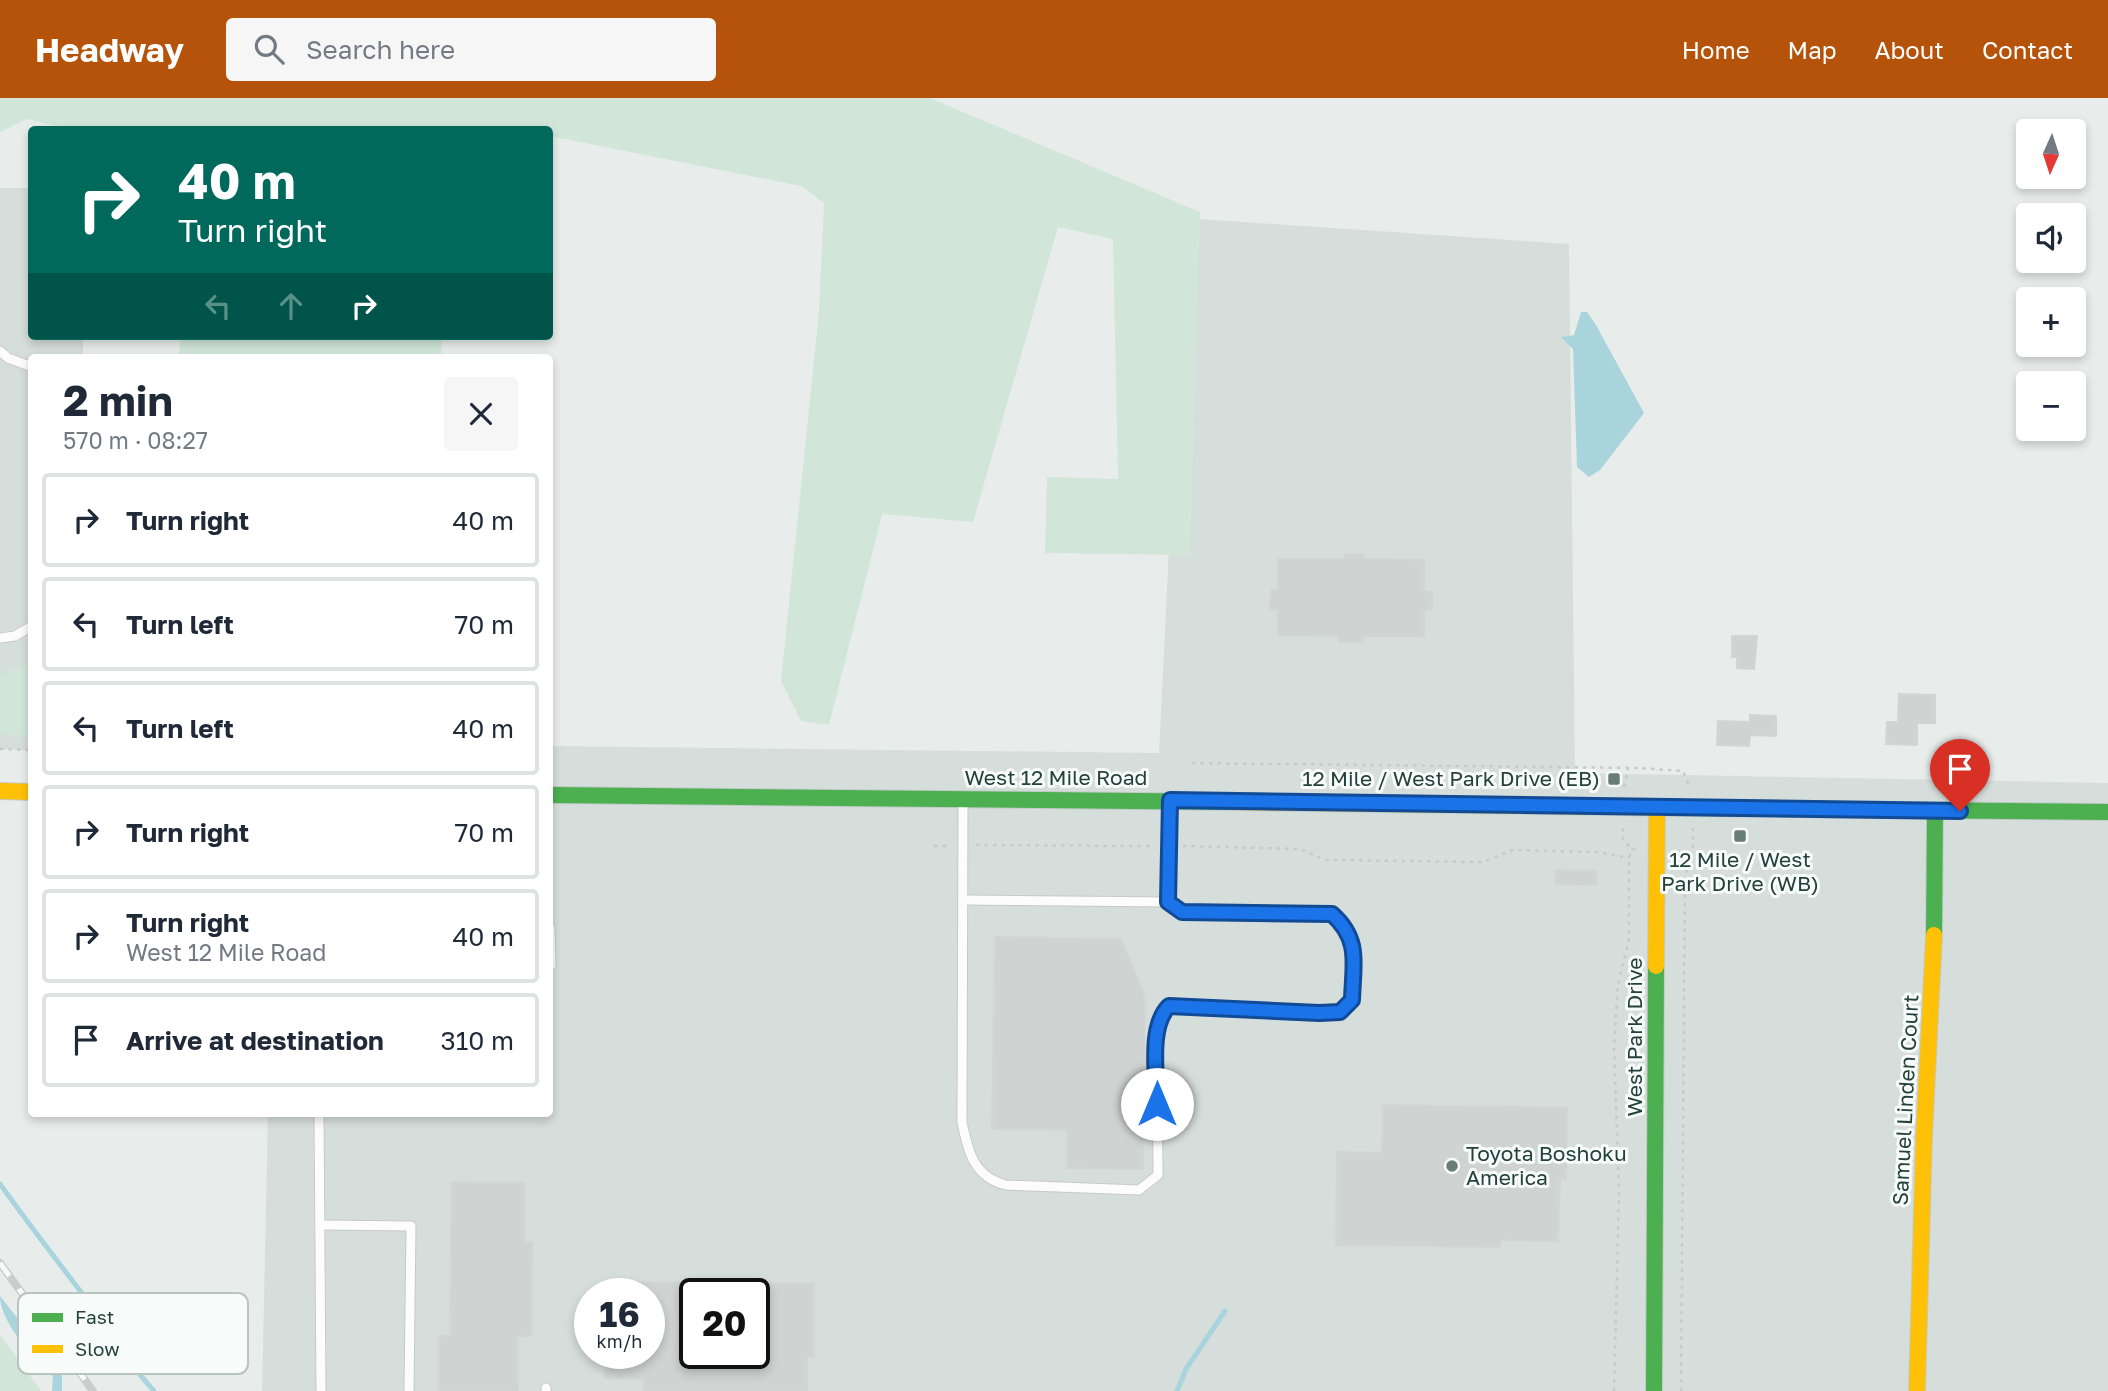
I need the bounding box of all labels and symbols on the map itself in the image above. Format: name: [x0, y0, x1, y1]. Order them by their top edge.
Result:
north arrow: [2016, 119, 2086, 189]
pin: [1930, 739, 1990, 811]
street label: West 12 Mile Road: [965, 764, 1147, 790]
place label: 12 Mile / West Park Drive (EB): [1302, 765, 1600, 791]
marker: 12 Mile / West Park Drive (EB): [1606, 771, 1622, 787]
marker: 12 Mile / West Park Drive (WB): [1732, 828, 1748, 844]
place label: 12 Mile / West Park Drive (WB): [1661, 846, 1819, 896]
street label: West Park Drive: [1621, 957, 1647, 1117]
street label: Samuel Linden Court: [1886, 994, 1924, 1206]
position arrow: [1120, 1067, 1194, 1141]
place label: Toyota Boshoku America: [1466, 1140, 1627, 1190]
marker: Toyota Boshoku America: [1444, 1158, 1460, 1174]
speed limit sign: 20: [679, 1278, 770, 1369]
legend: [18, 1293, 248, 1374]
text: Fast: [75, 1305, 114, 1328]
text: Slow: [75, 1337, 120, 1360]

